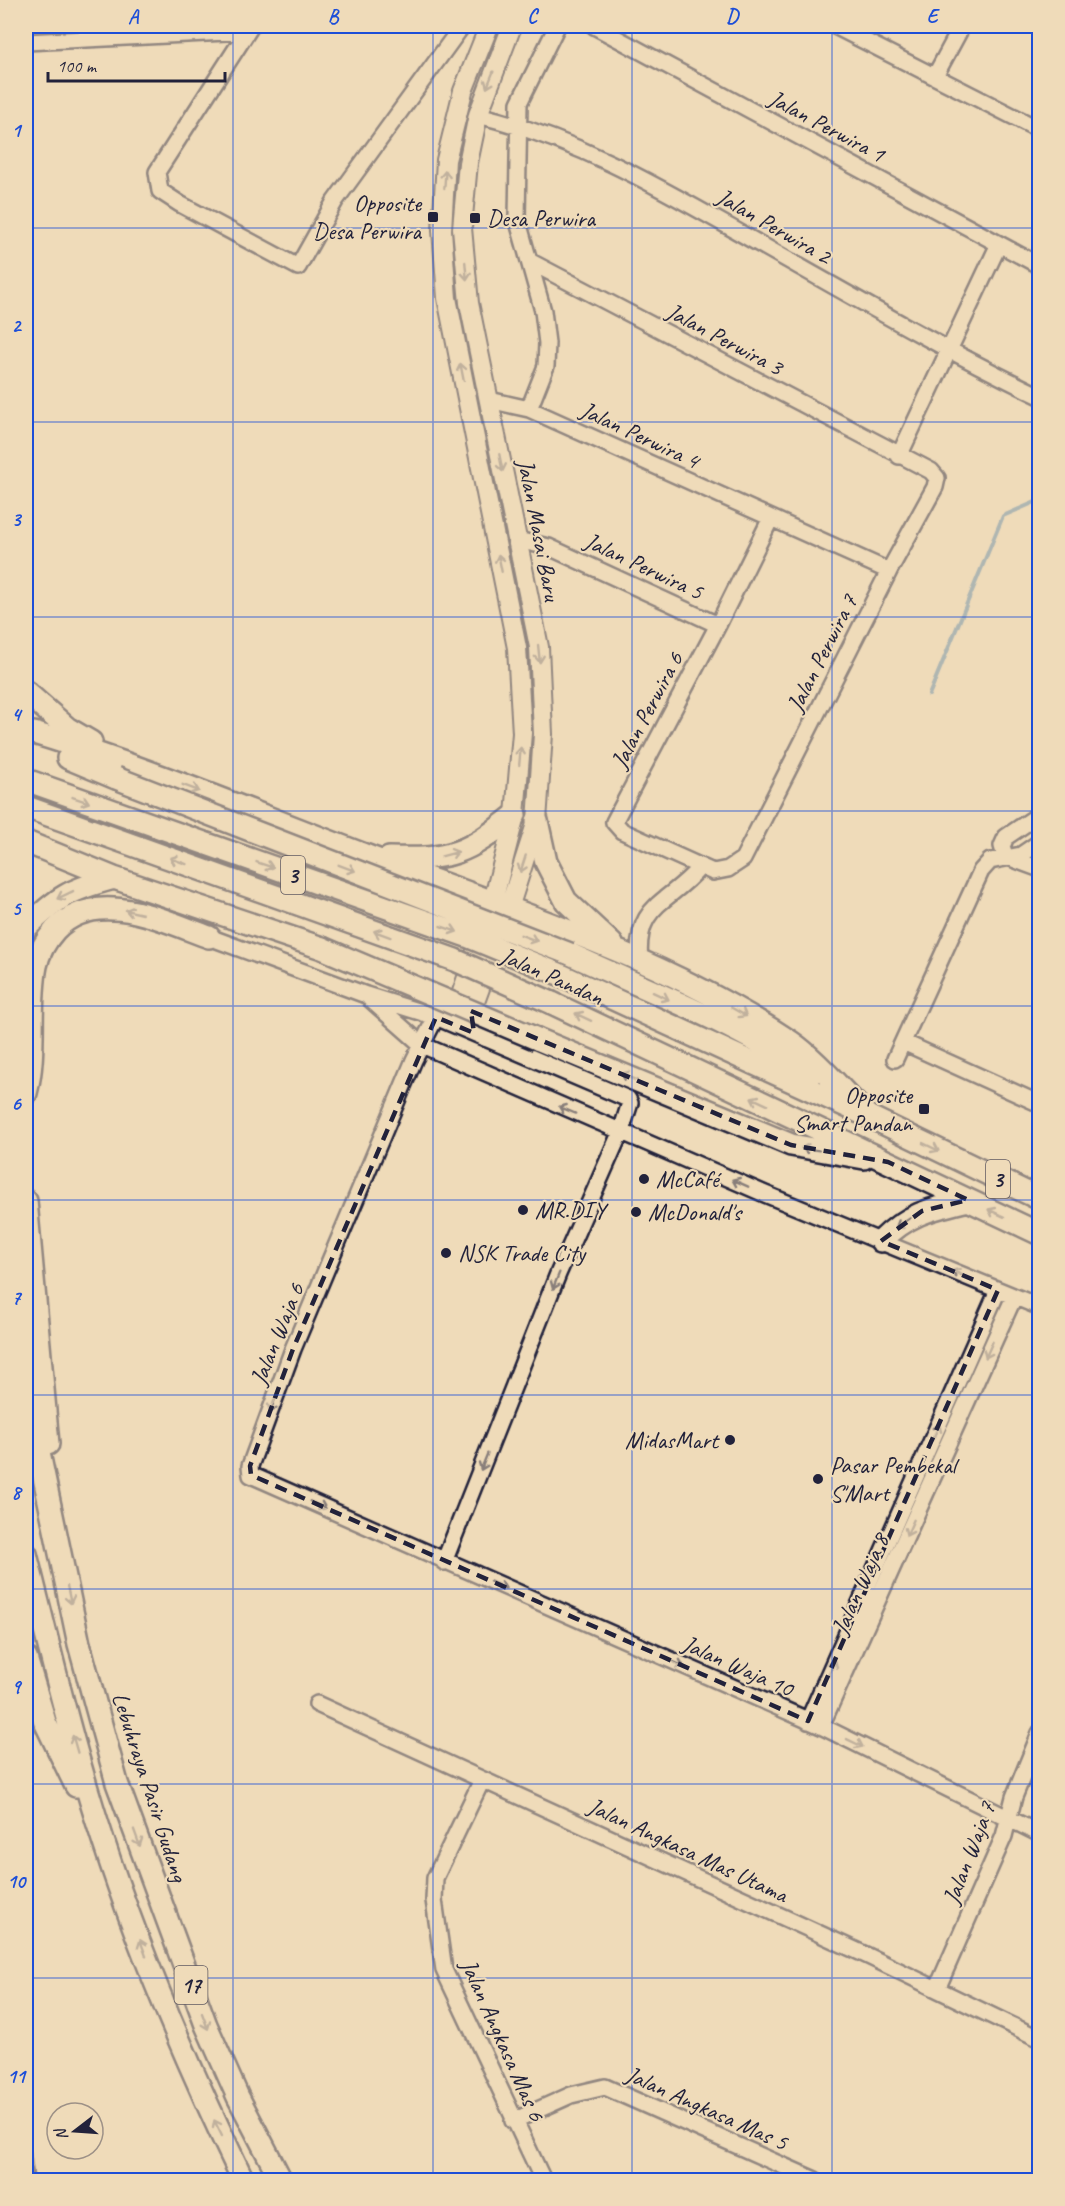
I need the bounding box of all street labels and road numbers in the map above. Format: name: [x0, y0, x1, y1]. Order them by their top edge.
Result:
street label: Jalan Perwira 1: [763, 82, 891, 170]
street label: Jalan Perwira 2: [711, 181, 838, 272]
street label: Jalan Perwira 3: [661, 295, 790, 383]
street label: Jalan Perwira 4: [575, 394, 706, 476]
street label: Jalan Masai Baru: [510, 456, 568, 605]
street label: Jalan Perwira 5: [579, 525, 709, 607]
street label: Jalan Perwira 7: [779, 588, 865, 717]
street label: Jalan Perwira 6: [603, 646, 691, 774]
road number: 3: [281, 856, 305, 894]
street label: Jalan Pandan: [495, 940, 608, 1012]
road number: 3: [986, 1160, 1010, 1198]
street label: Jalan Waja 6: [243, 1278, 311, 1390]
street label: Jalan Waja 8: [824, 1527, 896, 1640]
street label: Jalan Waja 10: [677, 1628, 800, 1705]
street label: Lebuhraya Pasir Gudang: [105, 1689, 195, 1887]
street label: Jalan Angkasa Mas Utama: [583, 1790, 794, 1910]
street label: Jalan Waja 7: [935, 1797, 1003, 1909]
street label: Jalan Angkasa Mas 6: [453, 1953, 553, 2127]
road number: 17: [174, 1966, 207, 2004]
street label: Jalan Angkasa Mas 5: [620, 2058, 794, 2158]

